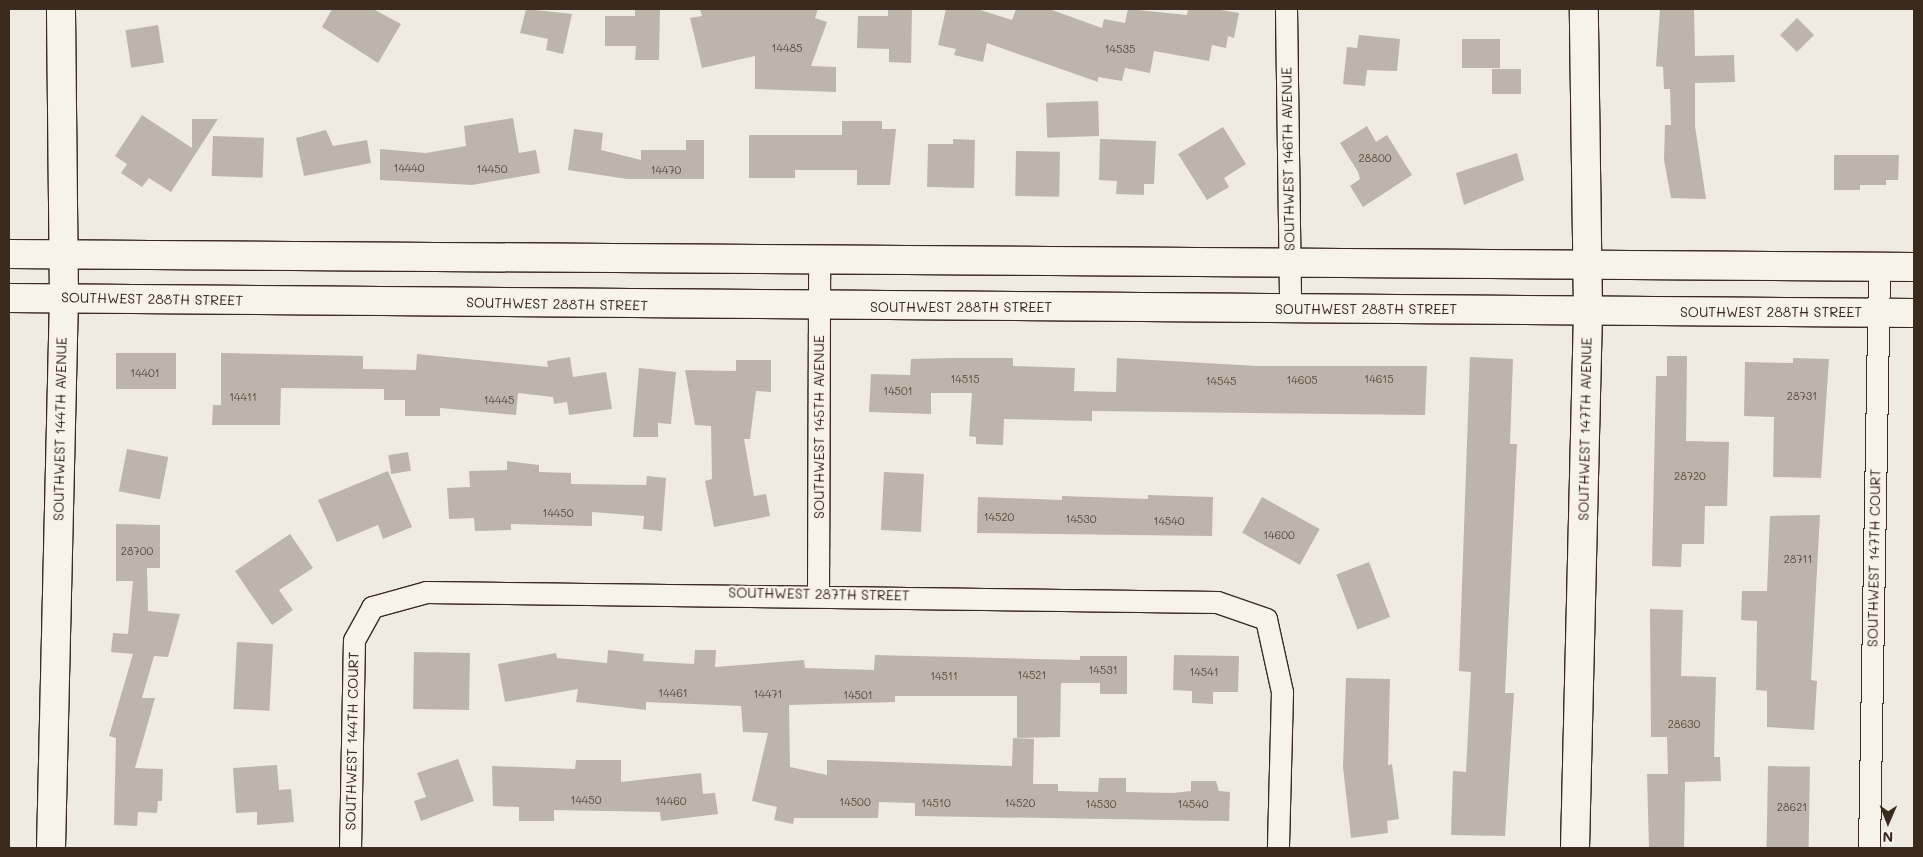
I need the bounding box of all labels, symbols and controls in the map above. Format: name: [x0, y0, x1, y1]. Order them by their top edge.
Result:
house number: 14485: [772, 41, 802, 55]
house number: 14535: [1105, 42, 1135, 56]
street label: SOUTHWEST 146TH AVENUE: [1278, 67, 1298, 251]
house number: 28800: [1358, 151, 1392, 165]
house number: 14440: [393, 161, 425, 175]
house number: 14450: [476, 162, 508, 176]
house number: 14470: [651, 163, 681, 177]
street label: SOUTHWEST 288TH STREET: [61, 289, 243, 309]
street label: SOUTHWEST 288TH STREET: [466, 294, 648, 314]
street label: SOUTHWEST 288TH STREET: [870, 299, 1052, 315]
street label: SOUTHWEST 288TH STREET: [1275, 301, 1457, 317]
street label: SOUTHWEST 288TH STREET: [1680, 304, 1862, 320]
street label: SOUTHWEST 145TH AVENUE: [811, 335, 827, 519]
street label: SOUTHWEST 144TH AVENUE: [50, 337, 70, 521]
street label: SOUTHWEST 147TH AVENUE: [1575, 337, 1595, 521]
house number: 14401: [130, 366, 160, 380]
house number: 14515: [950, 372, 980, 386]
house number: 14615: [1364, 372, 1394, 386]
house number: 14605: [1286, 373, 1318, 387]
house number: 14545: [1206, 374, 1236, 388]
house number: 14501: [883, 384, 913, 398]
house number: 28731: [1787, 389, 1817, 403]
house number: 14411: [229, 390, 257, 404]
house number: 14445: [484, 393, 514, 407]
house number: 28720: [1674, 469, 1706, 483]
street label: SOUTHWEST 147TH COURT: [1864, 469, 1884, 647]
house number: 14450: [542, 506, 574, 520]
house number: 14520: [984, 510, 1014, 524]
house number: 14530: [1065, 512, 1097, 526]
house number: 14540: [1153, 514, 1185, 528]
house number: 14600: [1263, 528, 1295, 542]
house number: 28700: [121, 544, 153, 558]
house number: 28711: [1784, 552, 1812, 566]
street label: SOUTHWEST 287TH STREET: [728, 584, 910, 604]
street label: SOUTHWEST 144TH COURT: [342, 652, 362, 830]
house number: 14531: [1088, 663, 1118, 677]
house number: 14541: [1189, 665, 1219, 679]
house number: 14521: [1018, 668, 1046, 682]
house number: 14511: [930, 669, 958, 683]
house number: 14461: [658, 686, 688, 700]
house number: 14471: [754, 687, 782, 701]
house number: 14501: [843, 688, 873, 702]
house number: 28630: [1668, 717, 1700, 731]
house number: 14450: [570, 793, 602, 807]
house number: 14460: [655, 794, 687, 808]
house number: 14500: [839, 795, 871, 809]
house number: 14510: [921, 796, 951, 810]
house number: 14520: [1005, 796, 1035, 810]
house number: 14530: [1085, 797, 1117, 811]
house number: 14540: [1177, 797, 1209, 811]
north arrow: [1863, 797, 1913, 847]
house number: 28621: [1777, 800, 1807, 814]
text: N: [1882, 828, 1893, 847]

